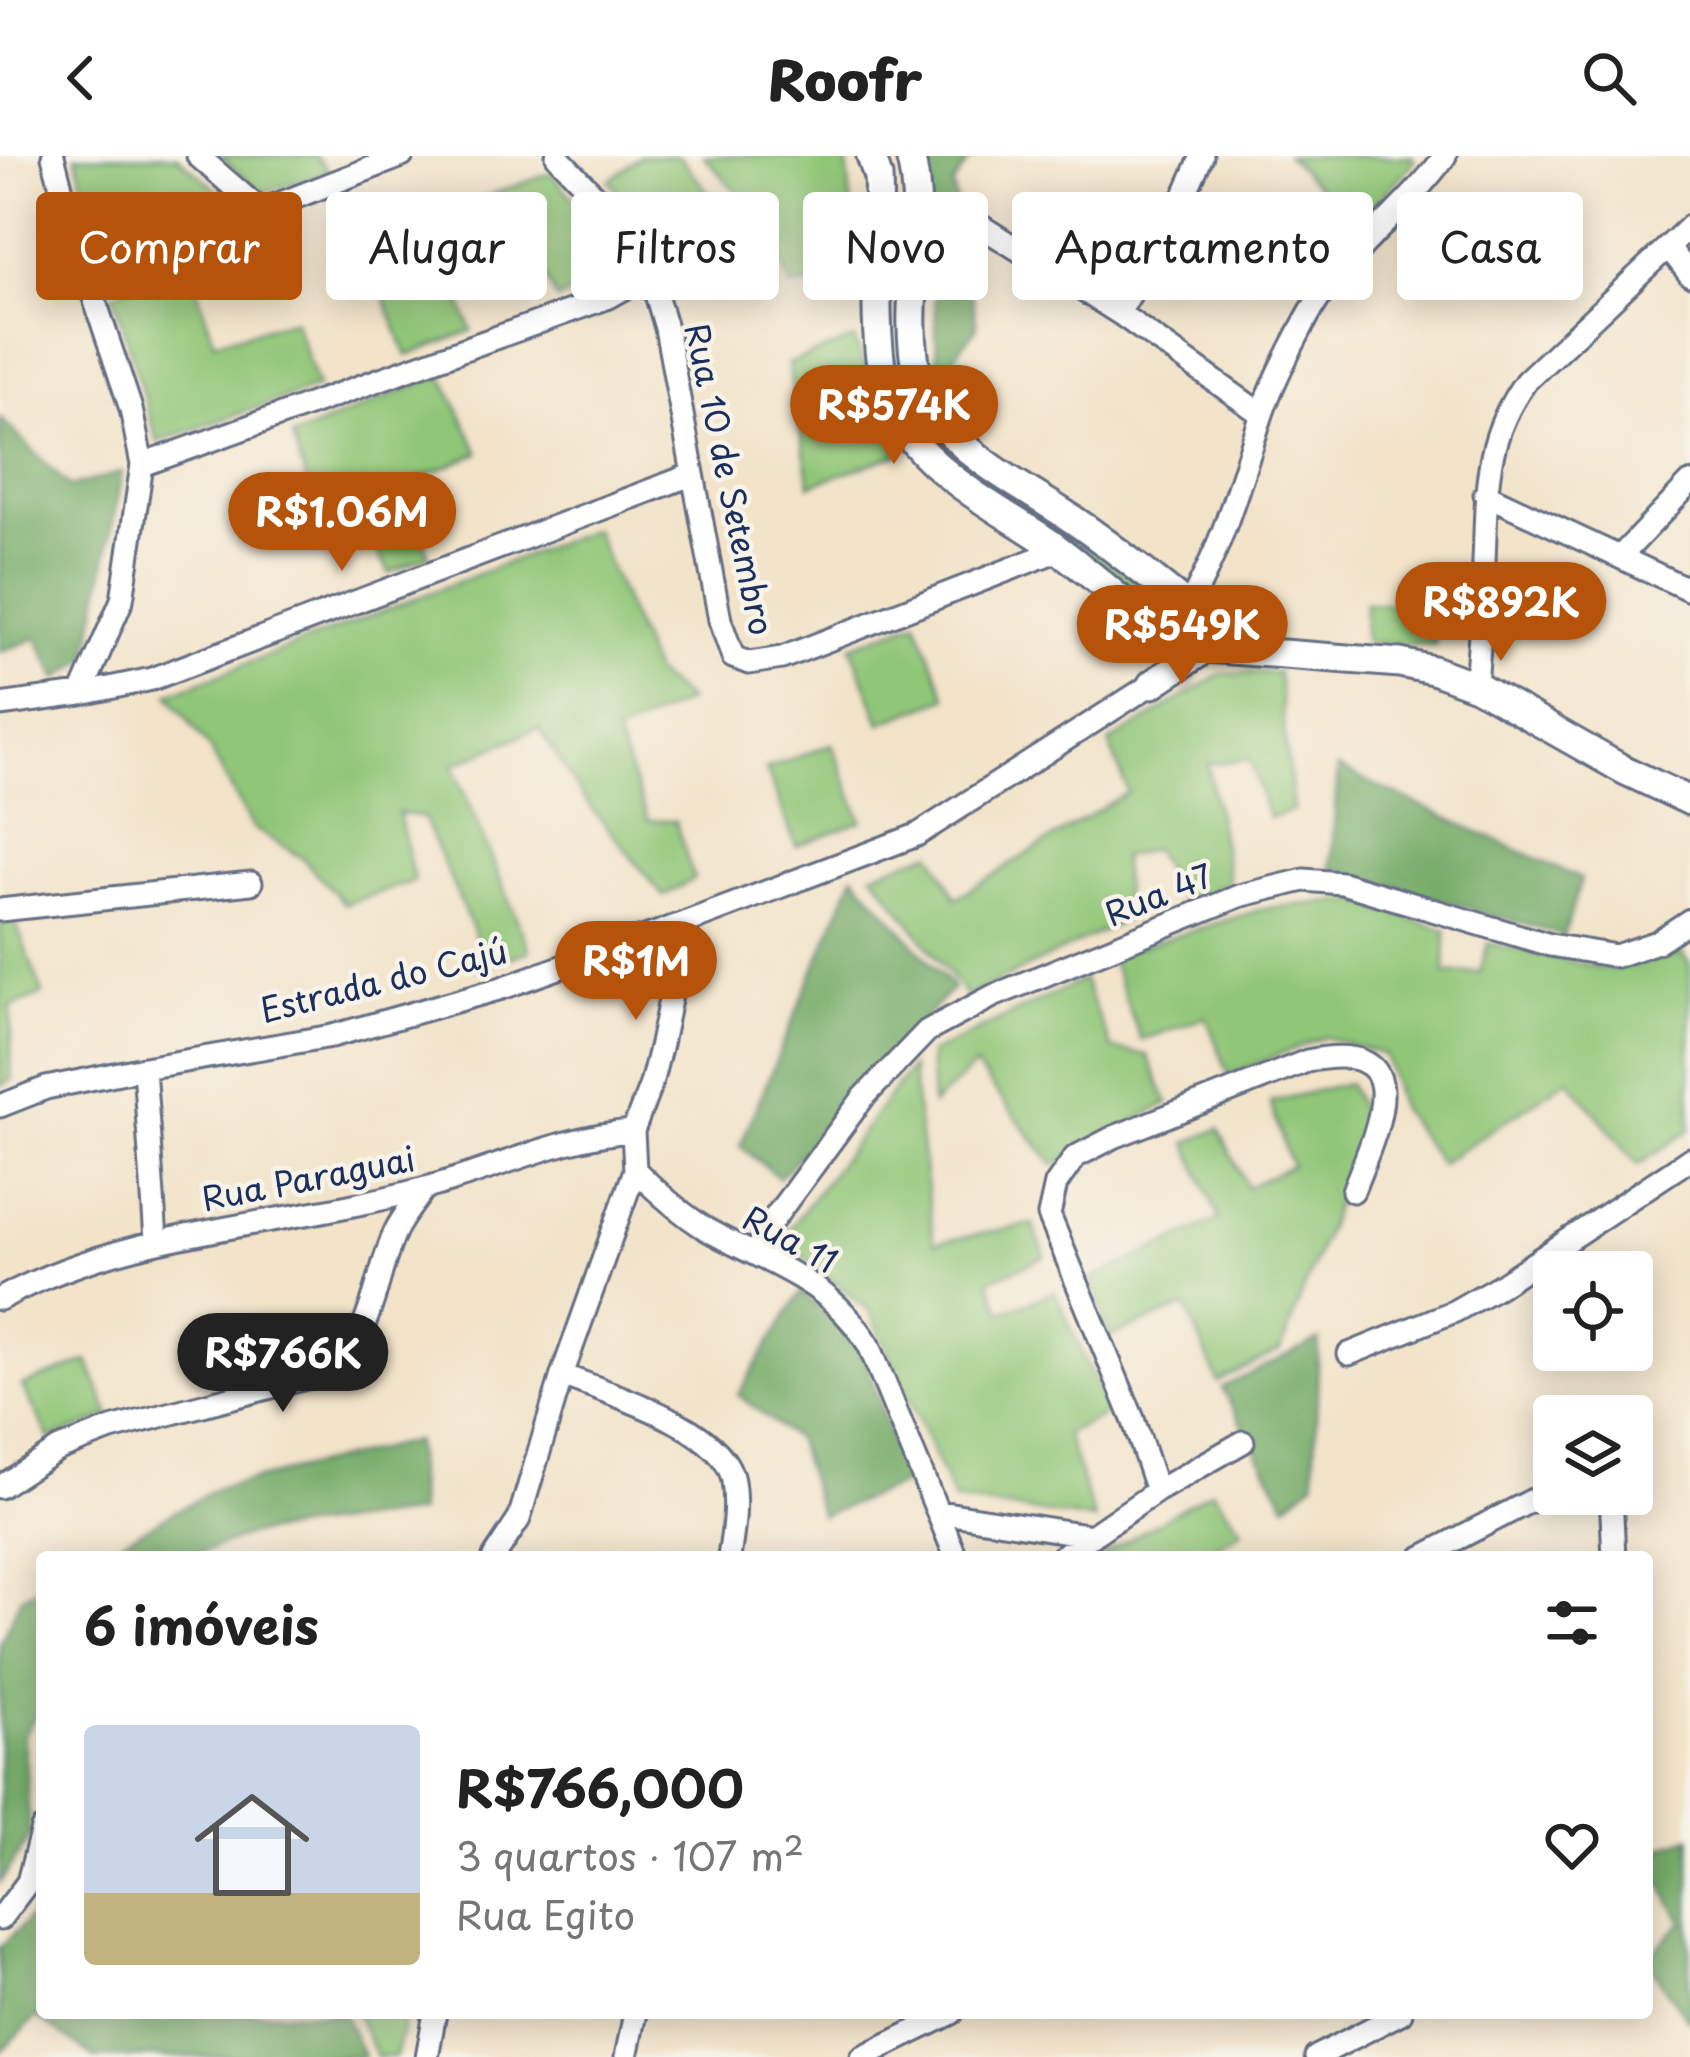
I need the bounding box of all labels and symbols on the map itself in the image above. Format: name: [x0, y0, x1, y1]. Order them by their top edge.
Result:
street label: Rua 10 de Setembro: [674, 318, 788, 640]
pin: R$574K: [796, 365, 992, 467]
pin: R$1.06M: [231, 472, 453, 574]
pin: R$892K: [1403, 562, 1599, 664]
pin: R$549K: [1084, 585, 1280, 687]
street label: Rua 47: [1097, 849, 1219, 937]
pin: R$1M: [565, 921, 707, 1023]
street label: Estrada do Cajú: [254, 924, 512, 1034]
street label: Rua Paraguai: [197, 1132, 419, 1222]
street label: Rua 11: [735, 1192, 847, 1284]
pin: R$766K: [185, 1313, 381, 1415]

